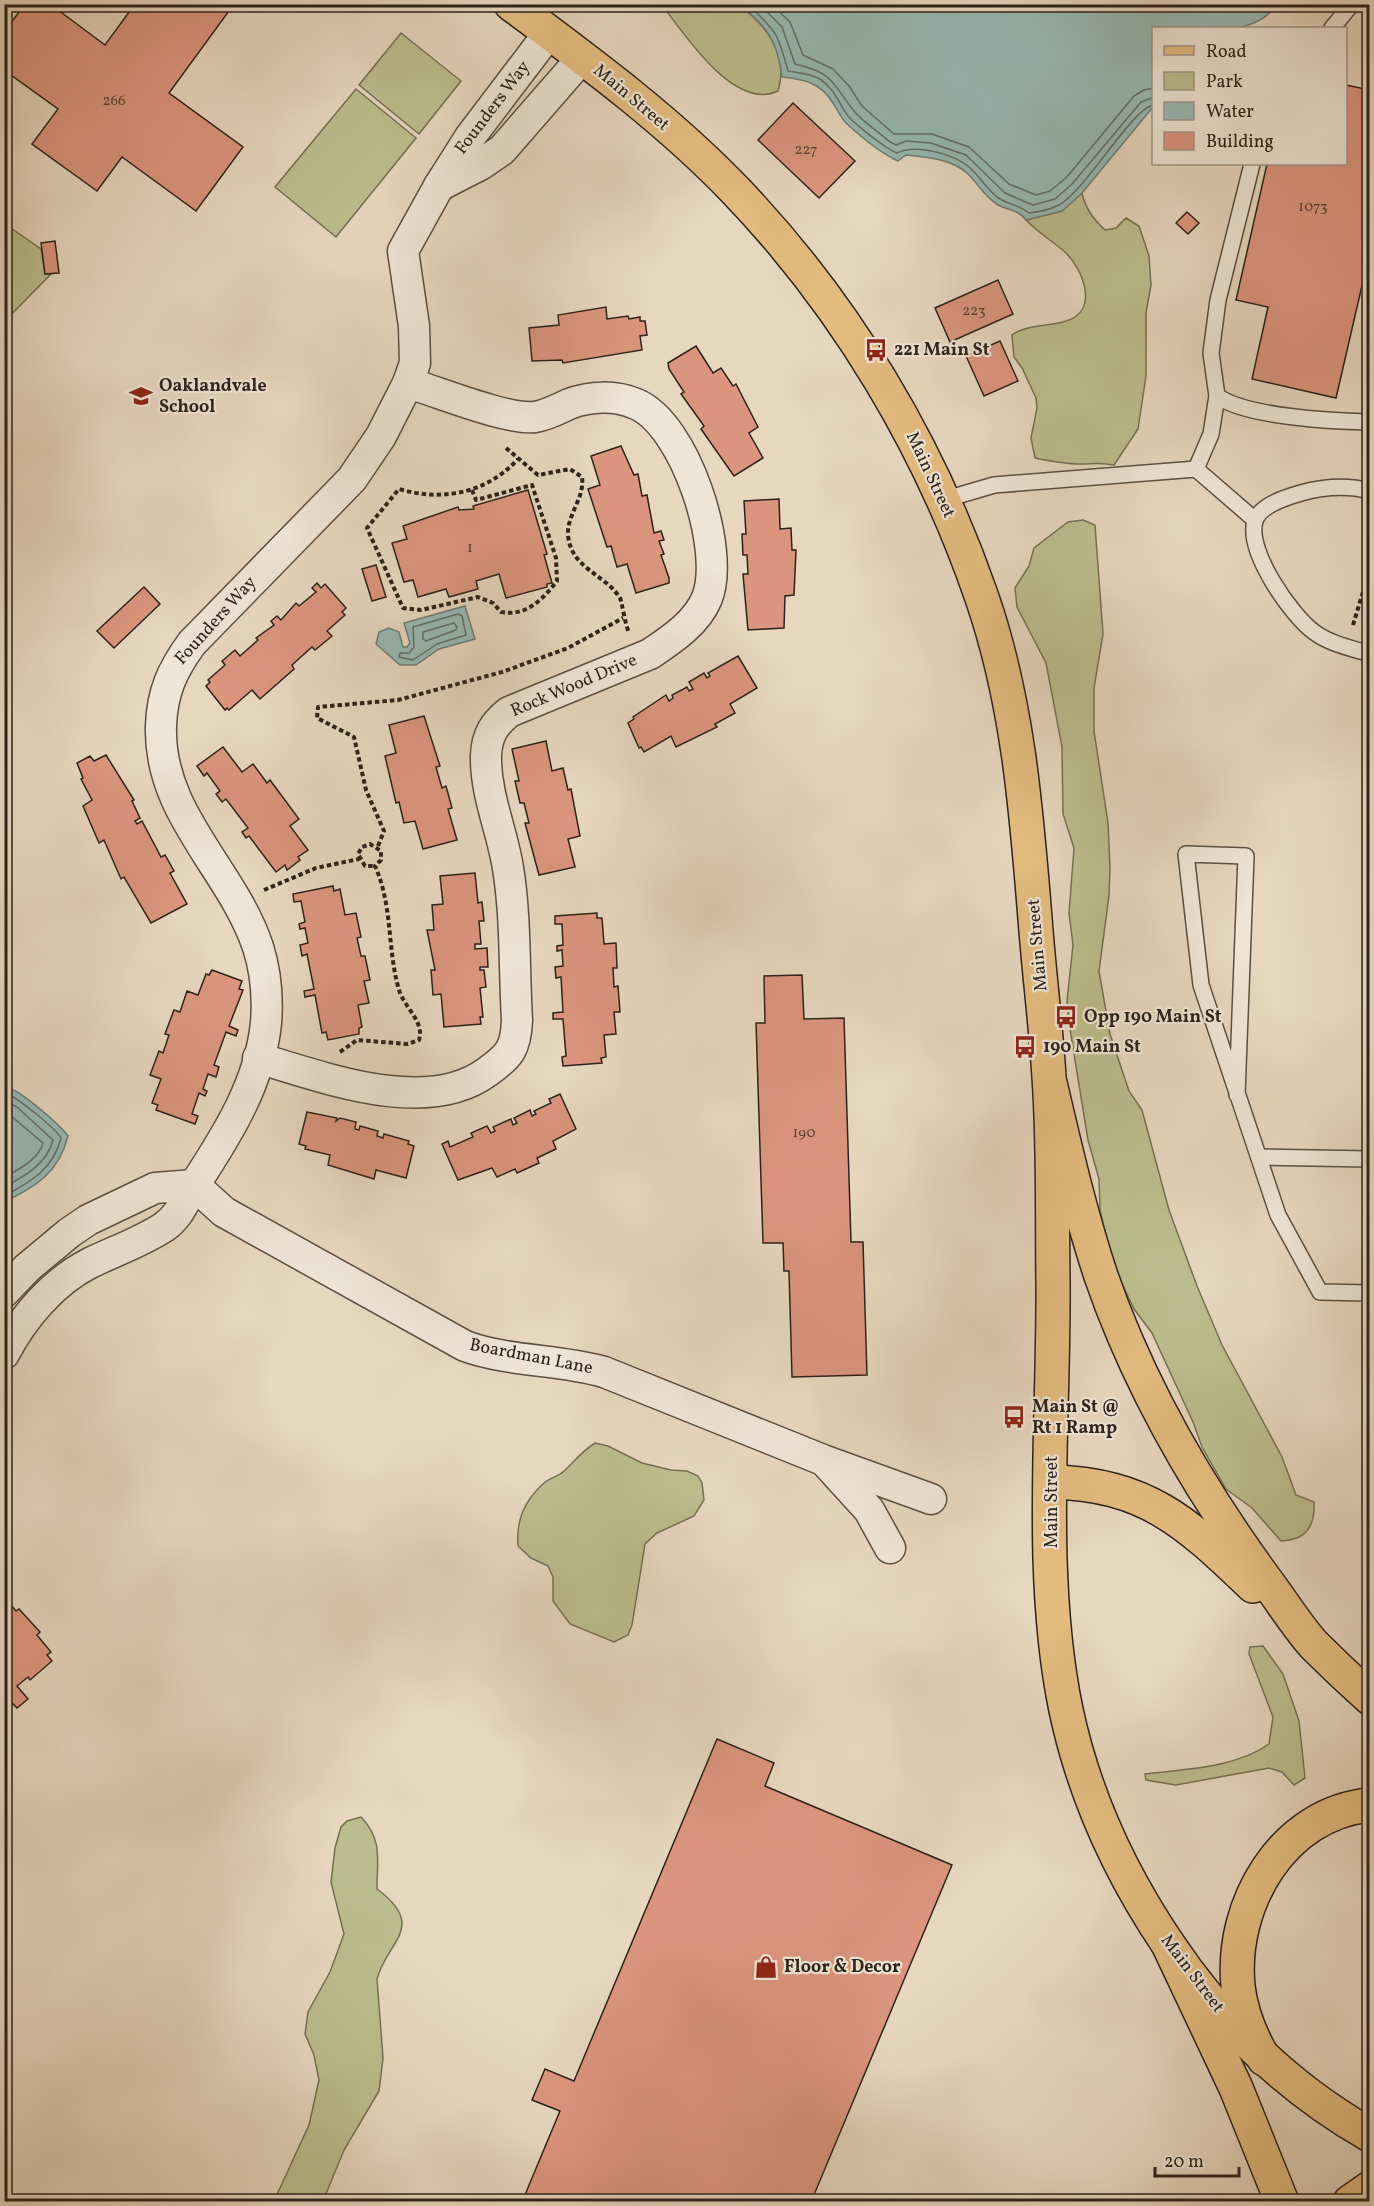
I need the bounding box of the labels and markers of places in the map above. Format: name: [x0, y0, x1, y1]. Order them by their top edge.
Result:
bus stop icon: 221 Main St: [863, 337, 889, 363]
place label: 221 Main St: [894, 338, 990, 363]
place label: Oaklandvale School: [159, 374, 267, 420]
school or university icon: Oaklandvale School: [128, 383, 154, 409]
bus stop icon: Opp 190 Main St: [1053, 1004, 1079, 1030]
place label: Opp 190 Main St: [1084, 1005, 1222, 1030]
bus stop icon: 190 Main St: [1012, 1034, 1038, 1060]
place label: 190 Main St: [1043, 1035, 1141, 1060]
place label: Main St @ Rt 1 Ramp: [1032, 1395, 1119, 1441]
bus stop icon: Main St @ Rt 1 Ramp: [1001, 1404, 1027, 1430]
shop icon: Floor & Decor: [753, 1954, 779, 1980]
place label: Floor & Decor: [784, 1955, 901, 1980]

